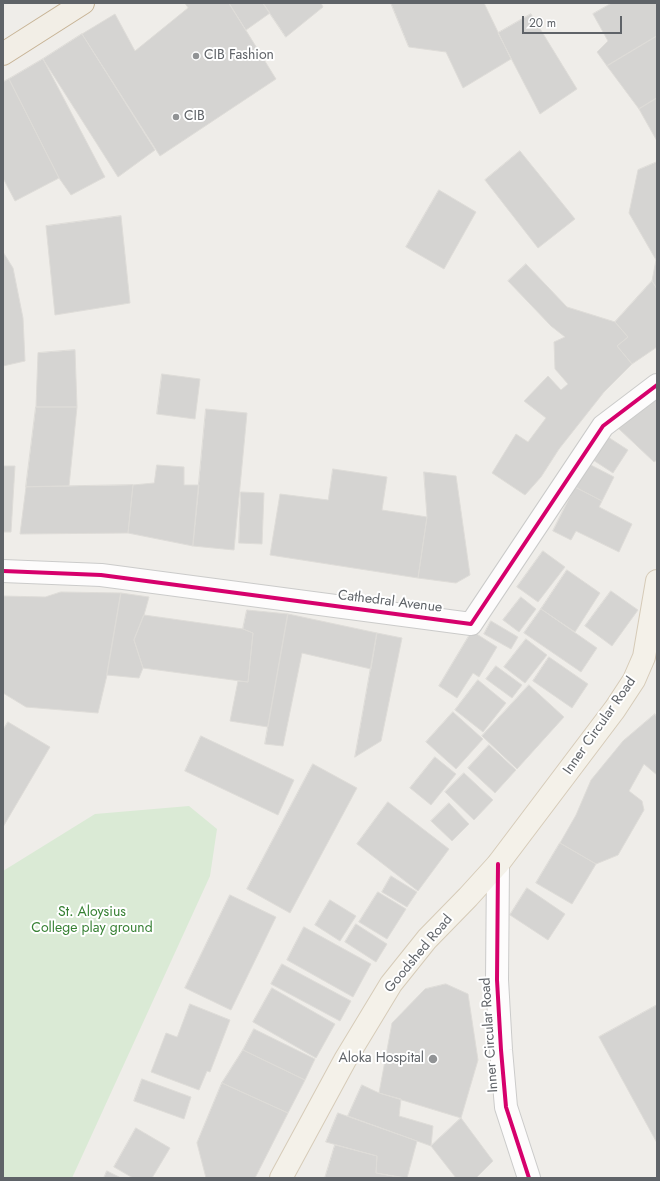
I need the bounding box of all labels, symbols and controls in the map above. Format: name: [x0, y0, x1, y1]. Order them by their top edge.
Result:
scale bar: [524, 8, 624, 34]
text: 20 m: [529, 14, 556, 32]
place label: CIB Fashion: [204, 48, 274, 64]
marker: CIB Fashion: [191, 51, 201, 61]
place label: CIB: [184, 109, 205, 125]
marker: CIB: [171, 112, 181, 122]
street label: Cathedral Avenue: [337, 587, 443, 617]
street label: Inner Circular Road: [560, 674, 640, 778]
park label: St. Aloysius College play ground: [31, 905, 153, 938]
street label: Goodshed Road: [381, 912, 457, 996]
street label: Inner Circular Road: [478, 977, 502, 1093]
place label: Aloka Hospital: [339, 1051, 424, 1067]
marker: Aloka Hospital: [427, 1053, 439, 1065]

